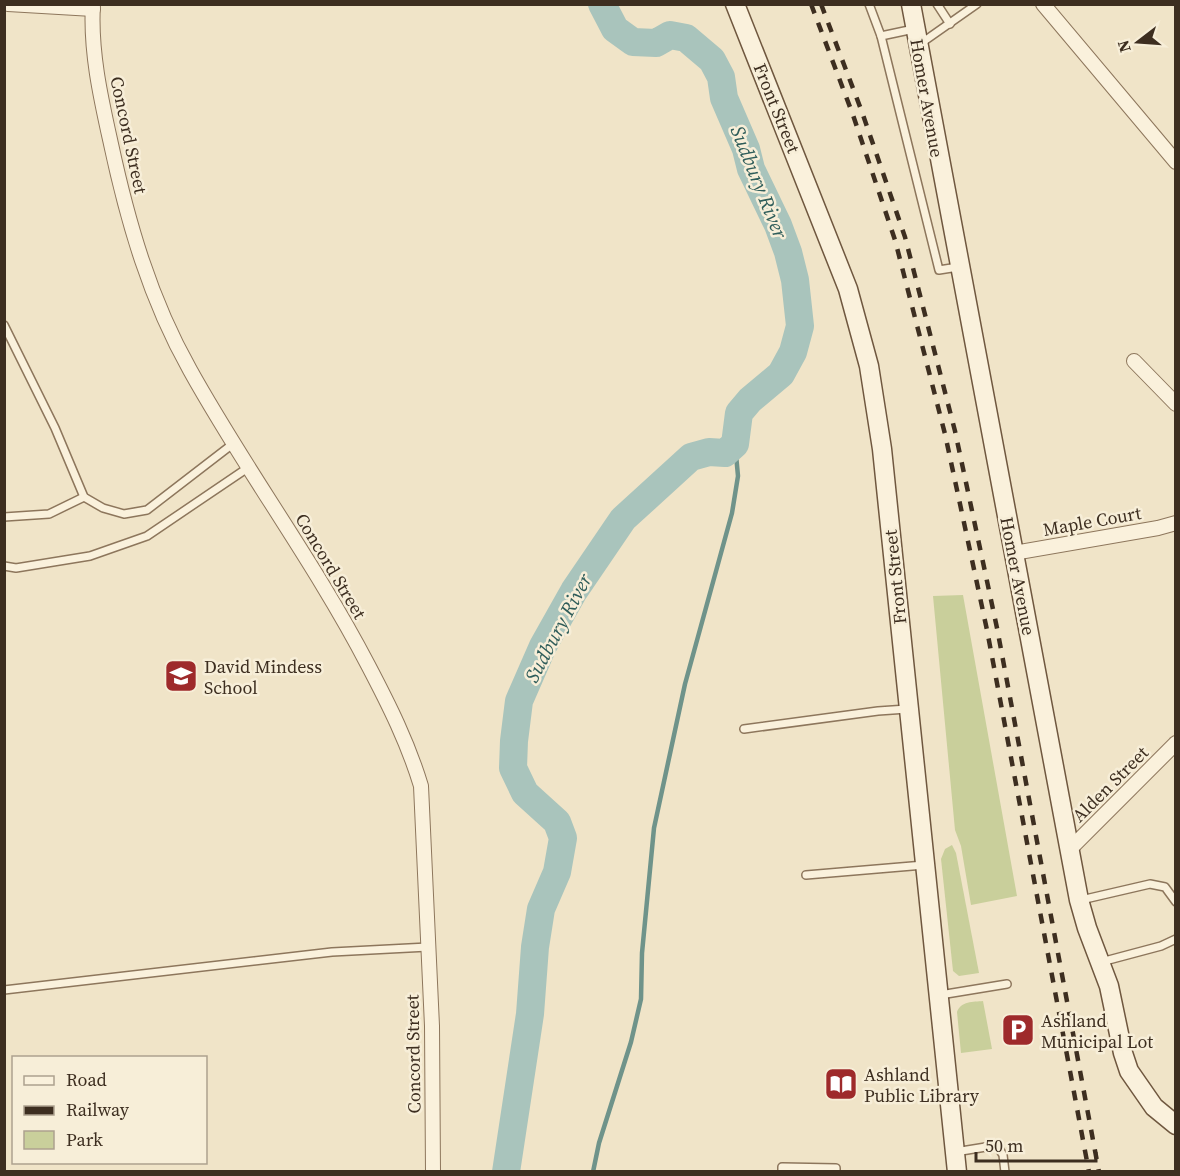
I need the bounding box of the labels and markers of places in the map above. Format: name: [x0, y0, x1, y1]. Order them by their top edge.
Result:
place label: David Mindess School: [204, 654, 322, 700]
school or university icon: David Mindess School: [163, 658, 199, 694]
place label: Ashland Municipal Lot: [1041, 1008, 1153, 1054]
parking icon: Ashland Municipal Lot: [1000, 1012, 1036, 1048]
place label: Ashland Public Library: [864, 1062, 980, 1108]
library icon: Ashland Public Library: [823, 1066, 859, 1102]

